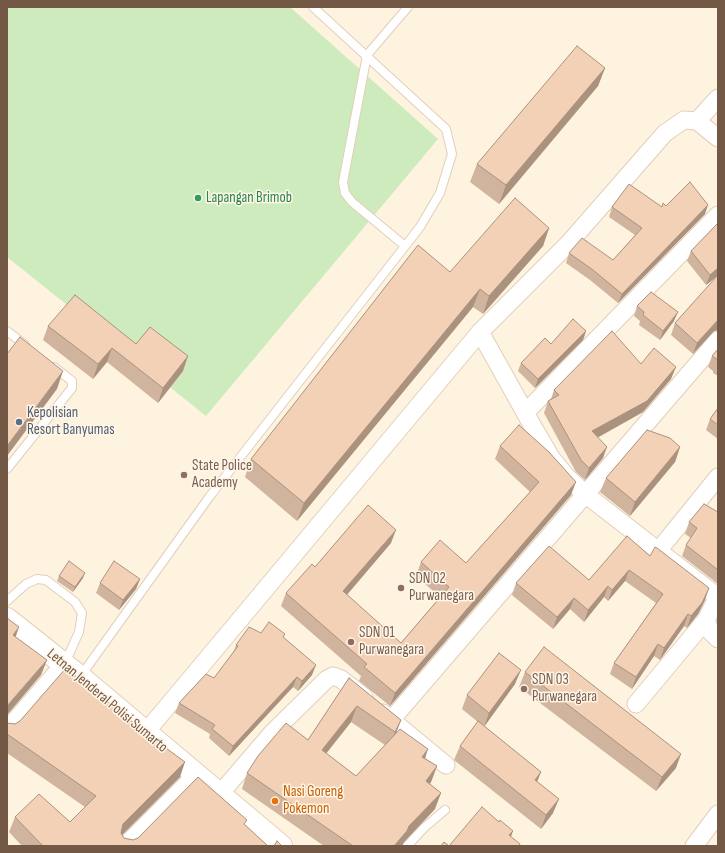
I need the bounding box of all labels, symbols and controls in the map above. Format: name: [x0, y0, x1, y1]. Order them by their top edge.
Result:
place label: Lapangan Brimob: [206, 189, 292, 207]
marker: Lapangan Brimob: [193, 193, 203, 203]
place label: Kepolisian Resort Banyumas: [27, 404, 115, 439]
marker: Kepolisian Resort Banyumas: [14, 417, 24, 427]
place label: State Police Academy: [192, 457, 252, 492]
marker: State Police Academy: [179, 470, 189, 480]
place label: SDN 02 Purwanegara: [409, 570, 474, 605]
marker: SDN 02 Purwanegara: [396, 583, 406, 593]
place label: SDN 01 Purwanegara: [359, 624, 424, 659]
marker: SDN 01 Purwanegara: [346, 637, 356, 647]
street label: Letnan Jenderal Polisi Sumarto: [43, 645, 171, 757]
place label: SDN 03 Purwanegara: [532, 671, 597, 706]
marker: SDN 03 Purwanegara: [519, 684, 529, 694]
place label: Nasi Goreng Pokemon: [283, 783, 343, 818]
marker: Nasi Goreng Pokemon: [270, 796, 280, 806]

